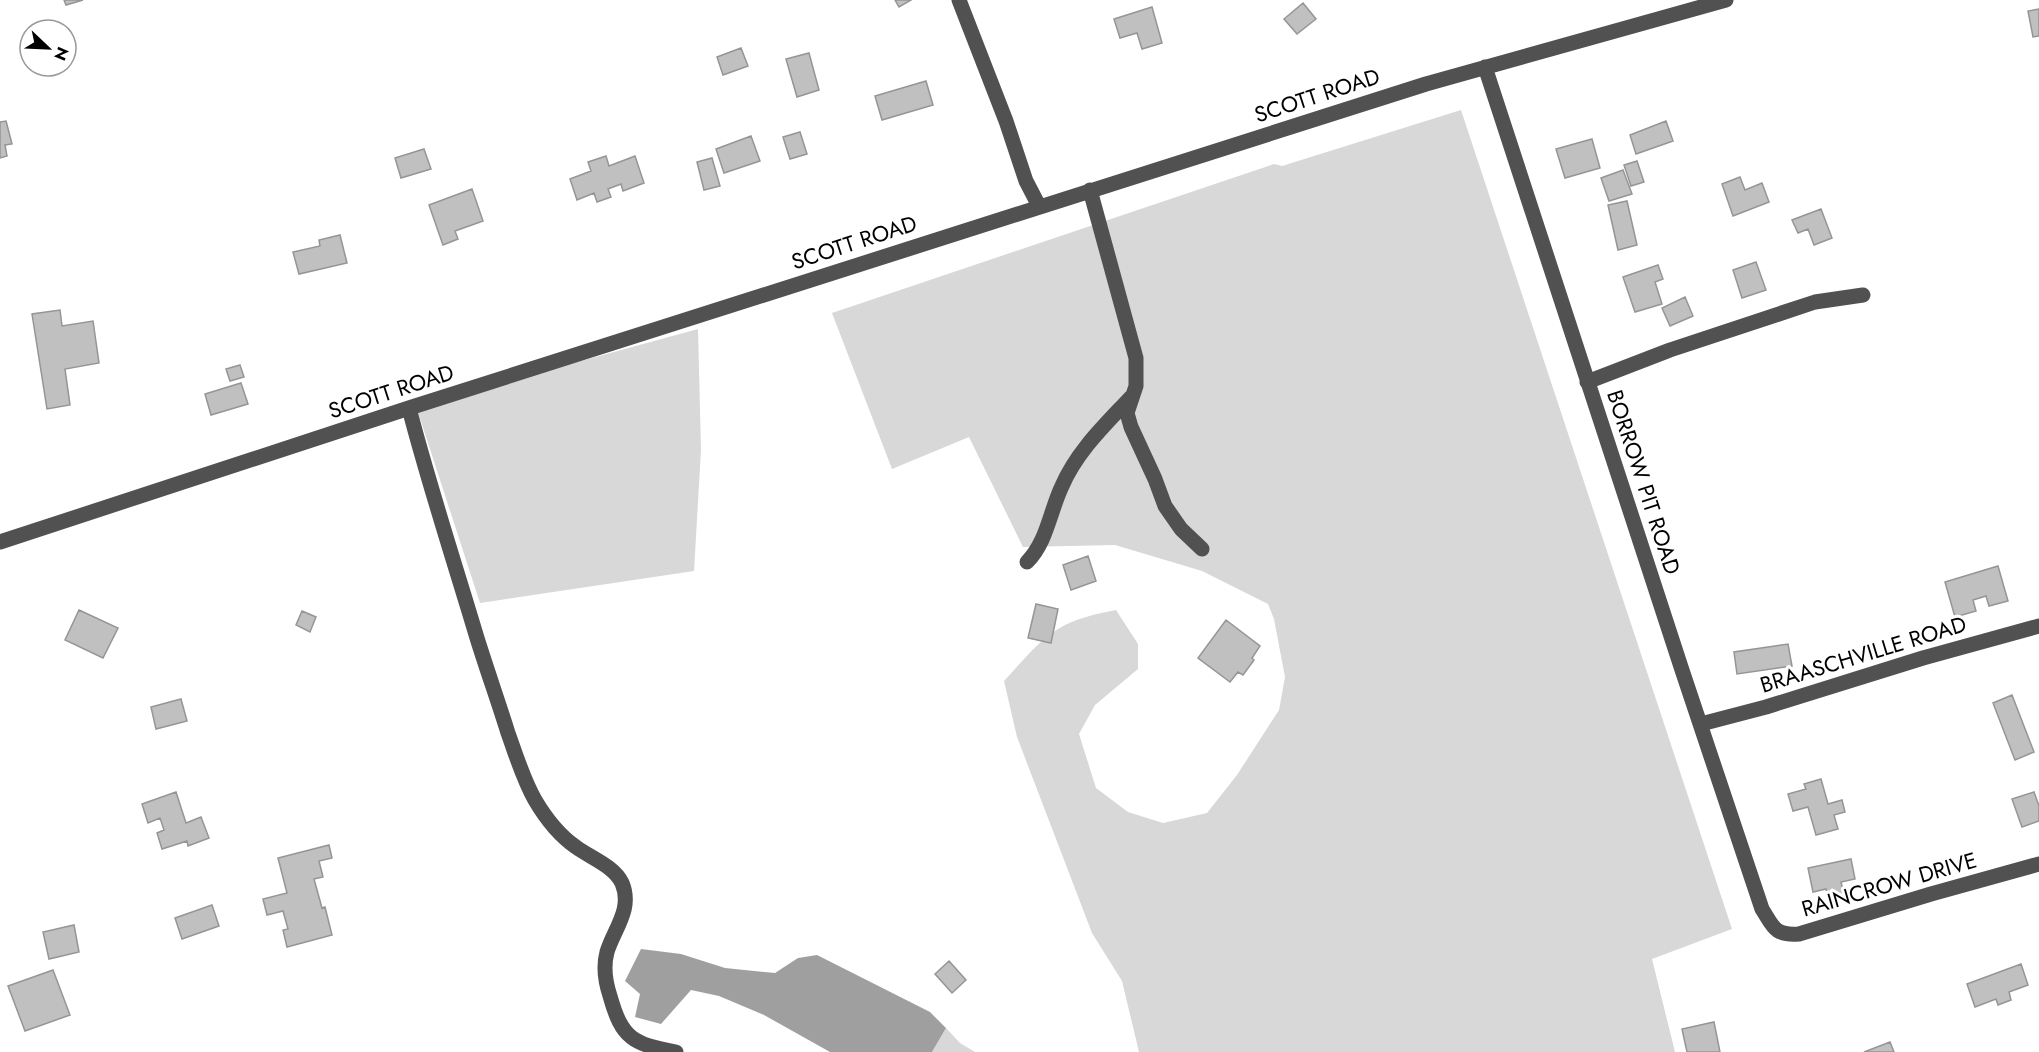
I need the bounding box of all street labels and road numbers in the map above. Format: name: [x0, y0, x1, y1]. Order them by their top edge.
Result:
street label: SCOTT ROAD: [1250, 60, 1384, 130]
street label: SCOTT ROAD: [787, 207, 921, 277]
street label: SCOTT ROAD: [324, 356, 458, 426]
street label: BORROW PIT ROAD: [1599, 386, 1689, 578]
street label: BRAASCHVILLE ROAD: [1756, 607, 1970, 701]
street label: RAINCROW DRIVE: [1798, 844, 1980, 924]

